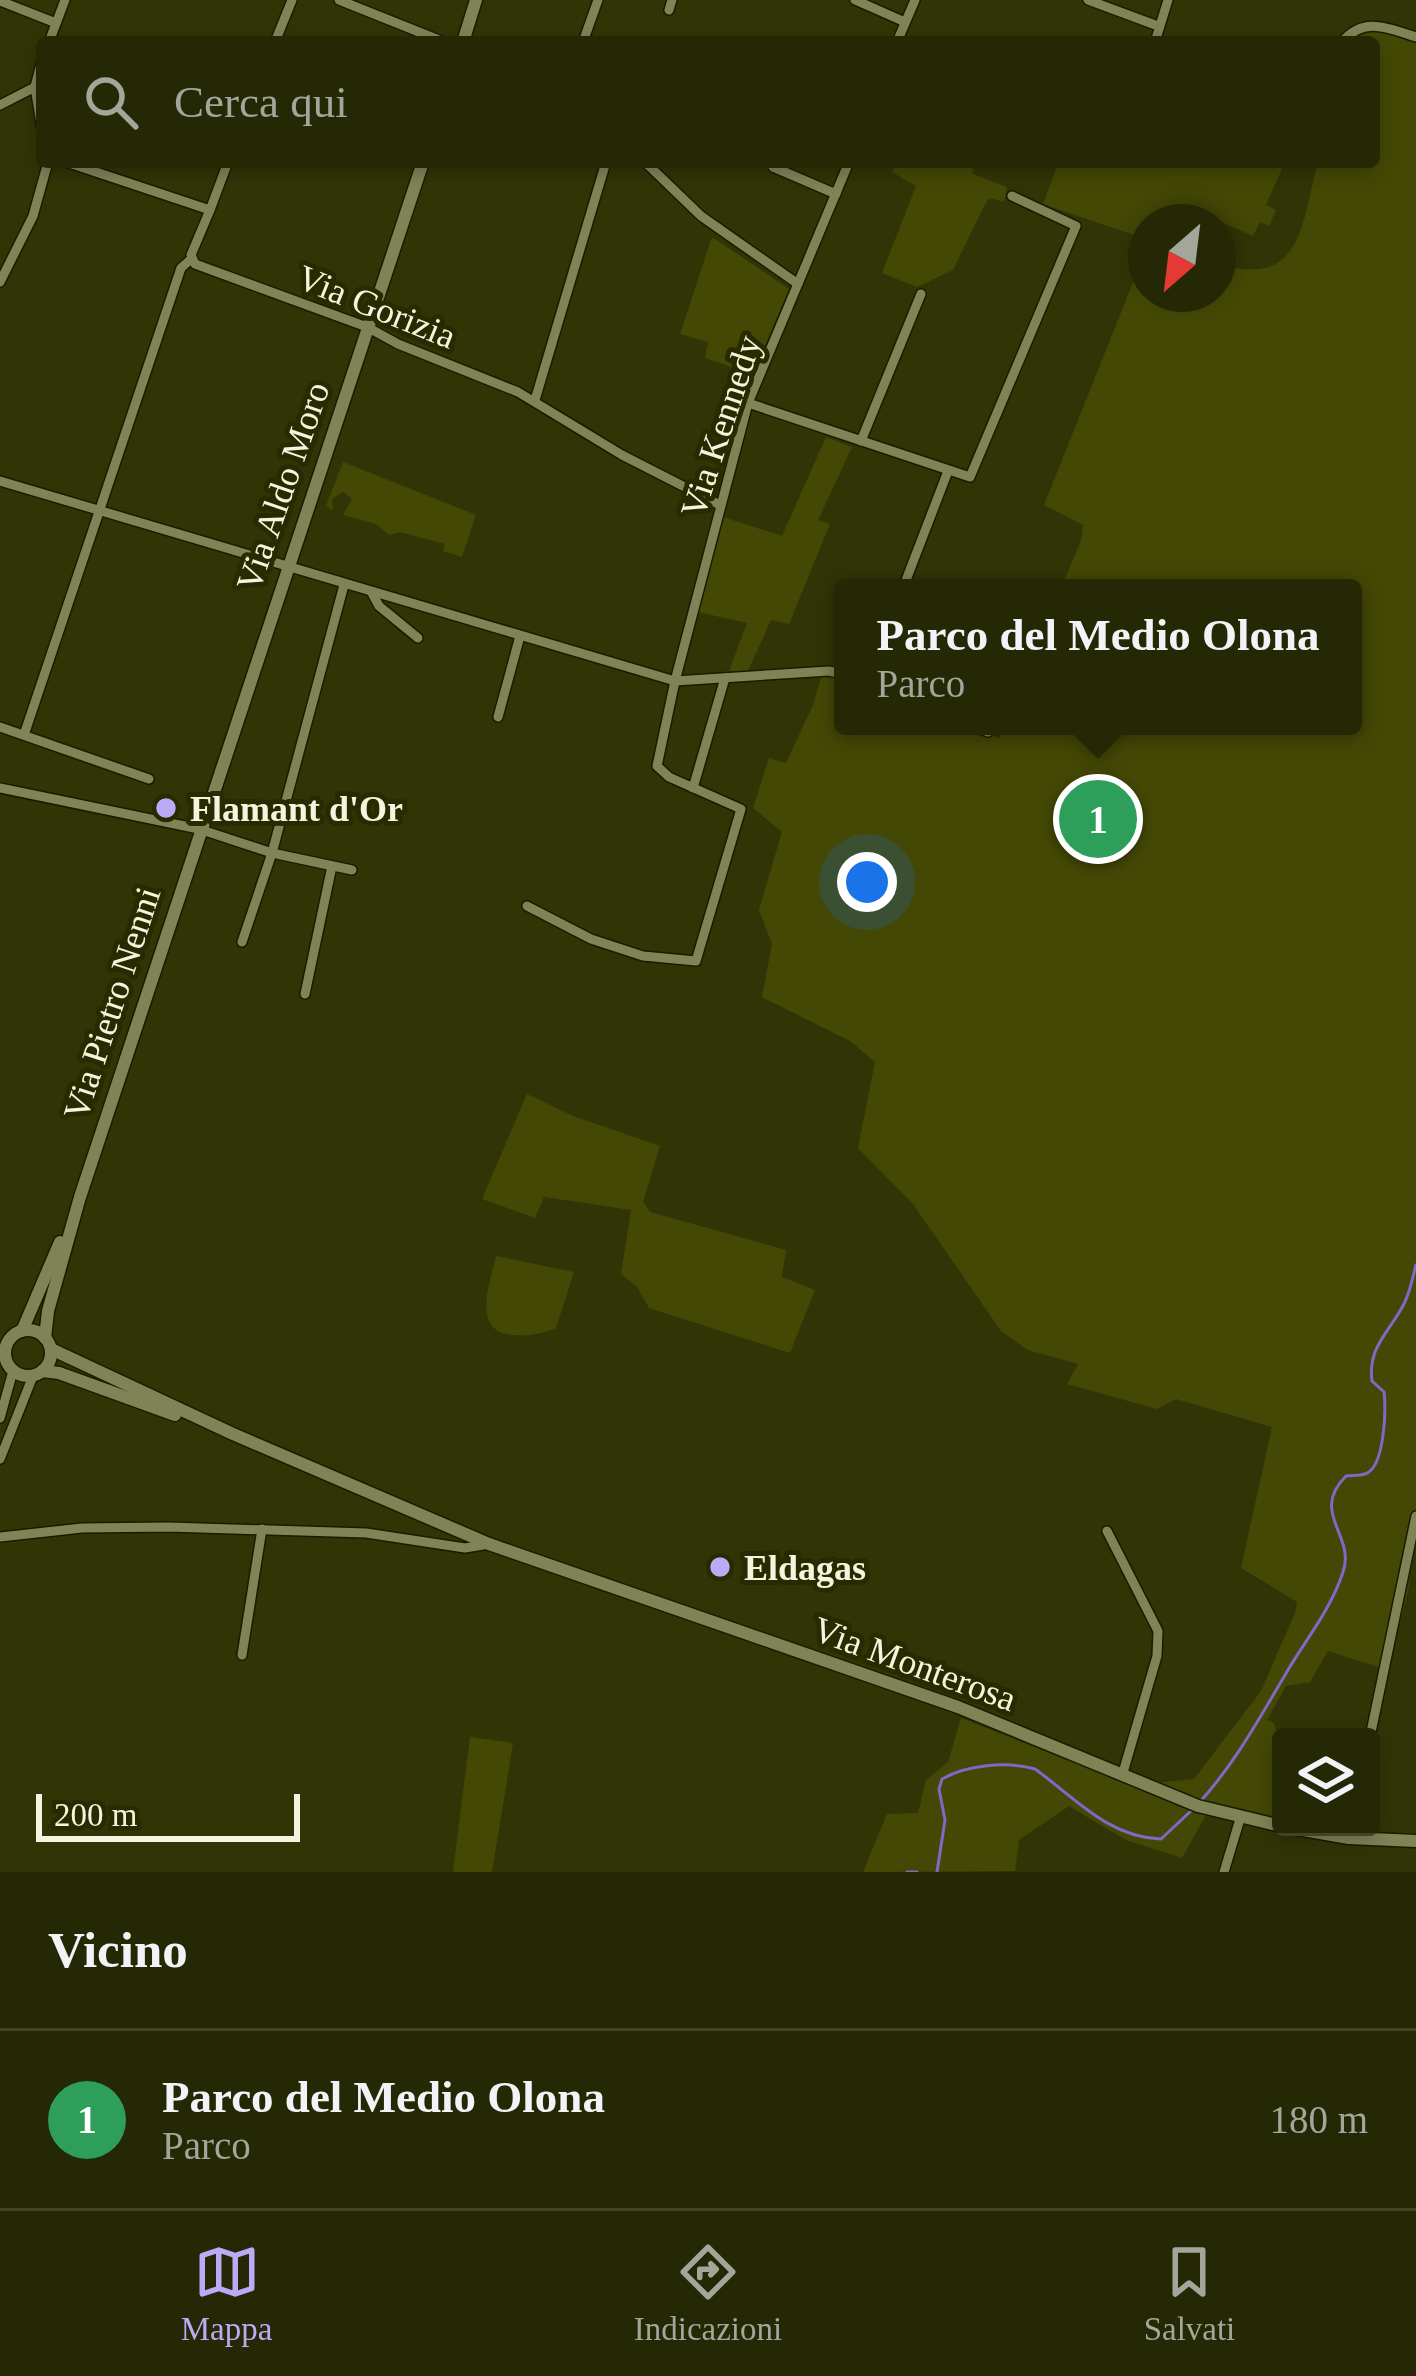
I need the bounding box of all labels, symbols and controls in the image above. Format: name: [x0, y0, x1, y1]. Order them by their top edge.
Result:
search box: [36, 36, 1380, 168]
icon: search: [78, 69, 144, 135]
text: Cerca qui: [174, 77, 348, 127]
north arrow: [1128, 204, 1236, 312]
street label: Via Gorizia: [292, 257, 461, 357]
street label: Via Kennedy: [673, 330, 769, 522]
street label: Via Aldo Moro: [229, 377, 337, 596]
popup: [834, 579, 1362, 735]
text: Parco del Medio Olona: [877, 610, 1319, 660]
text: Parco: [877, 662, 965, 705]
pin: 1: [1059, 774, 1137, 864]
place label: Flamant d'Or: [190, 789, 403, 829]
marker: Flamant d'Or: [153, 795, 179, 821]
your location: [837, 852, 897, 912]
street label: Via Pietro Nenni: [56, 882, 168, 1124]
place label: Eldagas: [744, 1548, 866, 1588]
marker: Eldagas: [707, 1554, 733, 1580]
street label: Via Monterosa: [808, 1609, 1021, 1719]
map controls: [1272, 1728, 1380, 1836]
button: layers: [1272, 1728, 1380, 1836]
scale bar: [36, 1788, 300, 1841]
text: 200 m: [54, 1797, 137, 1833]
text: Vicino: [48, 1922, 188, 1978]
text: Parco del Medio Olona: [162, 2072, 605, 2122]
text: 1: [77, 2098, 97, 2141]
text: 180 m: [1269, 2098, 1368, 2141]
text: Parco: [162, 2124, 251, 2167]
tab: Mappa: [181, 2239, 272, 2348]
tab: Indicazioni: [634, 2239, 782, 2348]
tab: Salvati: [1144, 2239, 1235, 2348]

